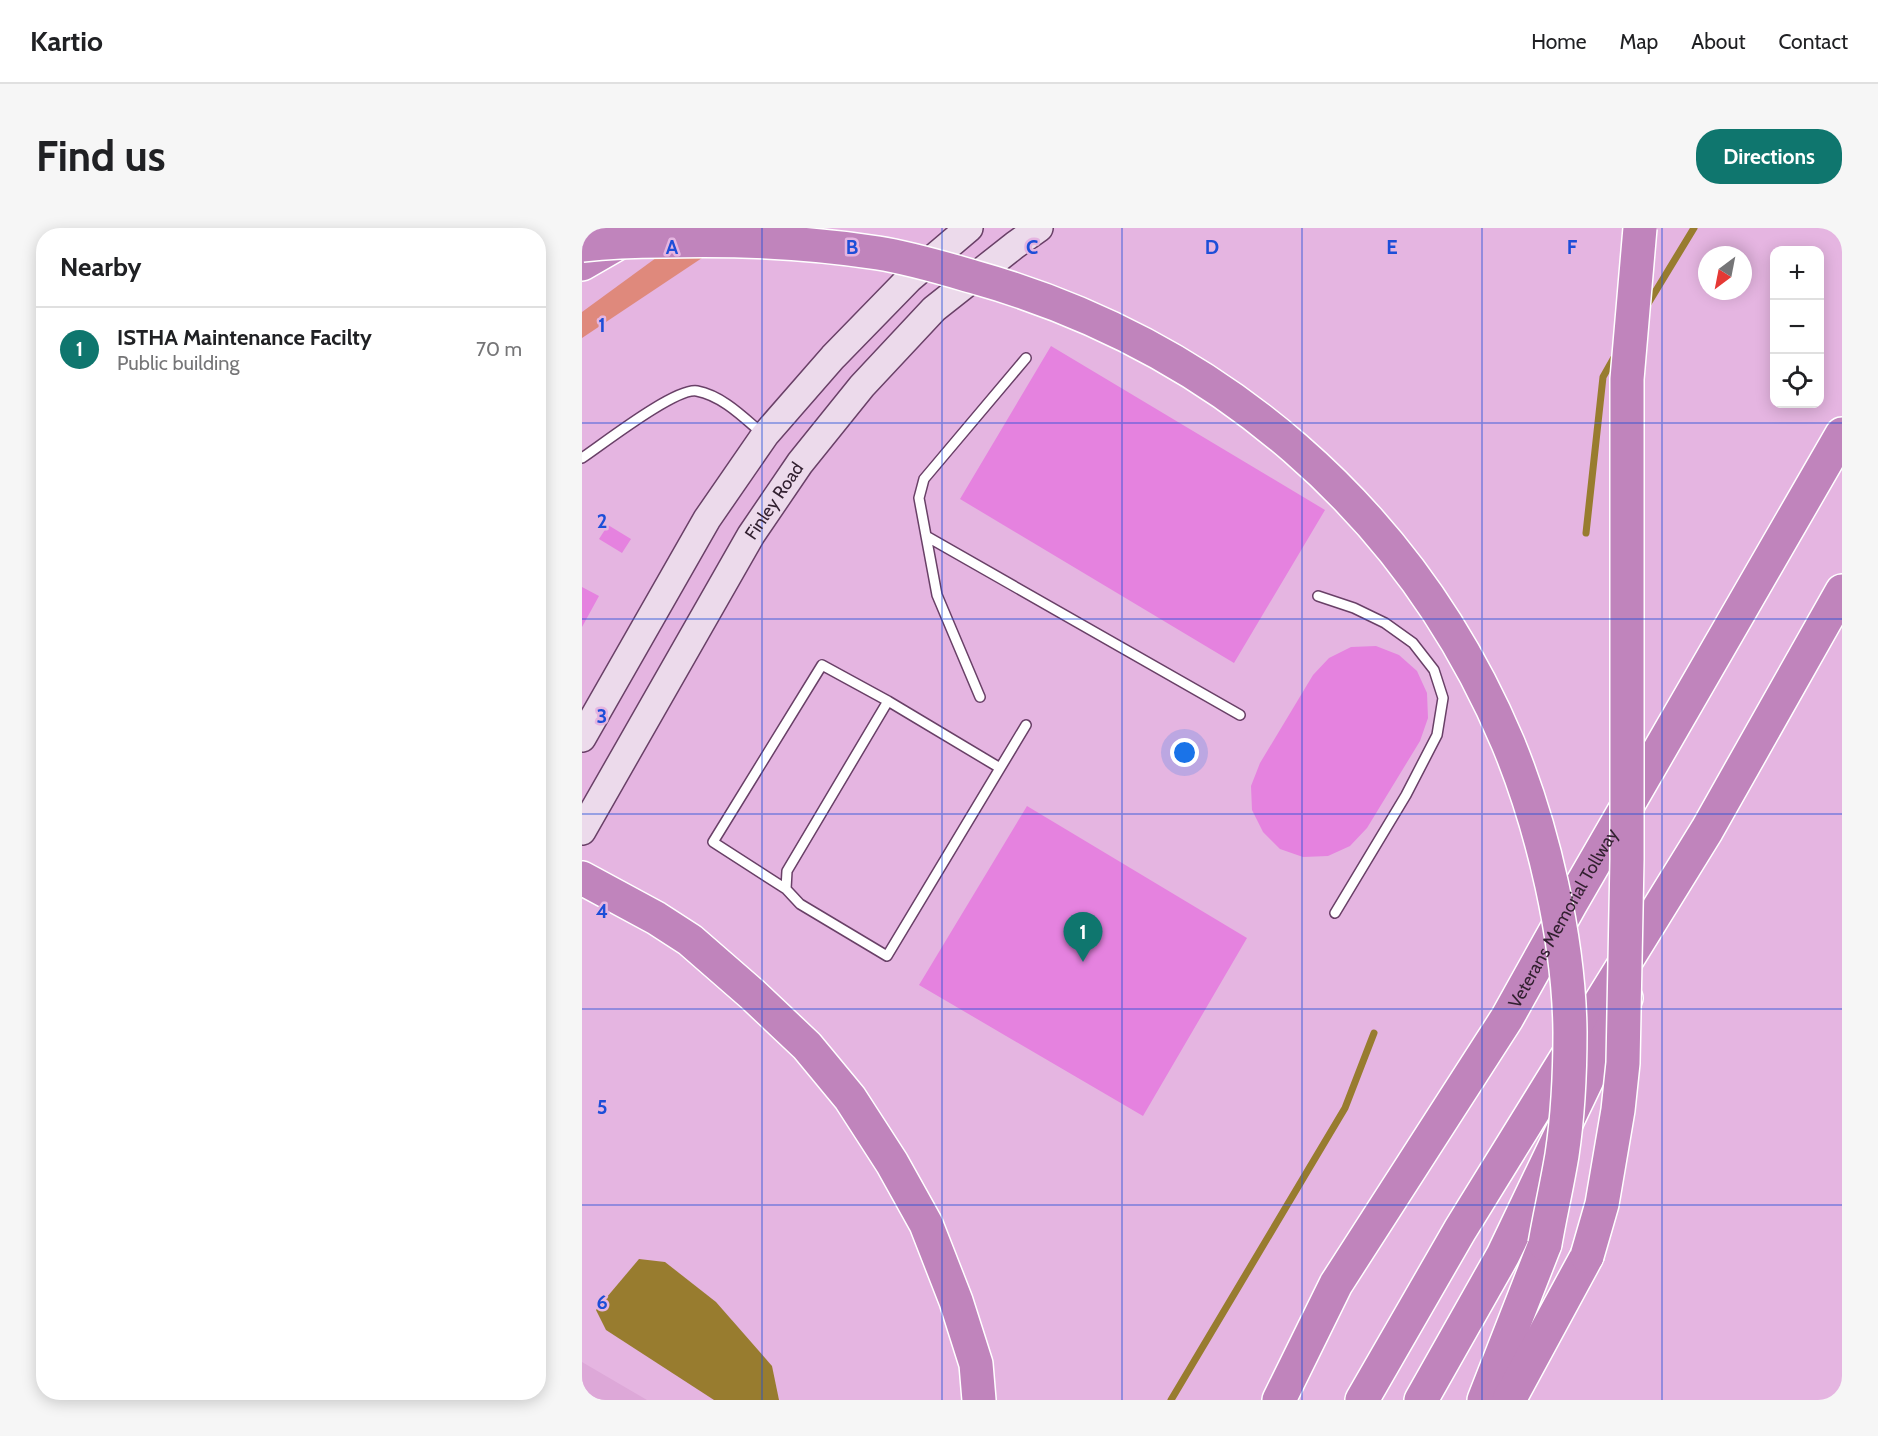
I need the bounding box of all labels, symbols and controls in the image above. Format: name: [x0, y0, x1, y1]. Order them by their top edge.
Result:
text: Kartio: [30, 24, 103, 58]
text: Home: [1531, 29, 1587, 54]
text: Map: [1620, 29, 1658, 54]
text: About: [1691, 29, 1745, 54]
text: Contact: [1778, 29, 1848, 54]
button: Directions: [1696, 129, 1842, 184]
text: Find us: [36, 130, 165, 182]
text: A: [666, 235, 679, 259]
text: B: [846, 235, 858, 259]
text: C: [1026, 235, 1038, 259]
text: D: [1205, 235, 1219, 259]
text: E: [1386, 235, 1398, 259]
text: F: [1567, 235, 1578, 259]
north arrow: [1698, 246, 1752, 300]
map controls: [1770, 246, 1824, 408]
button: +: [1770, 246, 1824, 300]
text: Nearby: [60, 251, 141, 283]
button: −: [1770, 300, 1824, 354]
text: 1: [598, 313, 606, 337]
text: ISTHA Maintenance Facilty: [117, 324, 372, 351]
text: 1: [76, 337, 83, 361]
text: 70 m: [476, 337, 522, 361]
text: Public building: [117, 351, 239, 375]
button: locate: [1770, 354, 1824, 408]
street label: Finley Road: [740, 458, 808, 544]
text: 2: [597, 509, 607, 533]
text: 3: [597, 704, 607, 728]
your location: [1170, 738, 1199, 767]
street label: Veterans Memorial Tollway: [1504, 825, 1623, 1012]
text: 4: [596, 899, 608, 923]
pin: 1: [1064, 912, 1102, 962]
text: 5: [597, 1095, 607, 1119]
text: 6: [596, 1290, 608, 1314]

